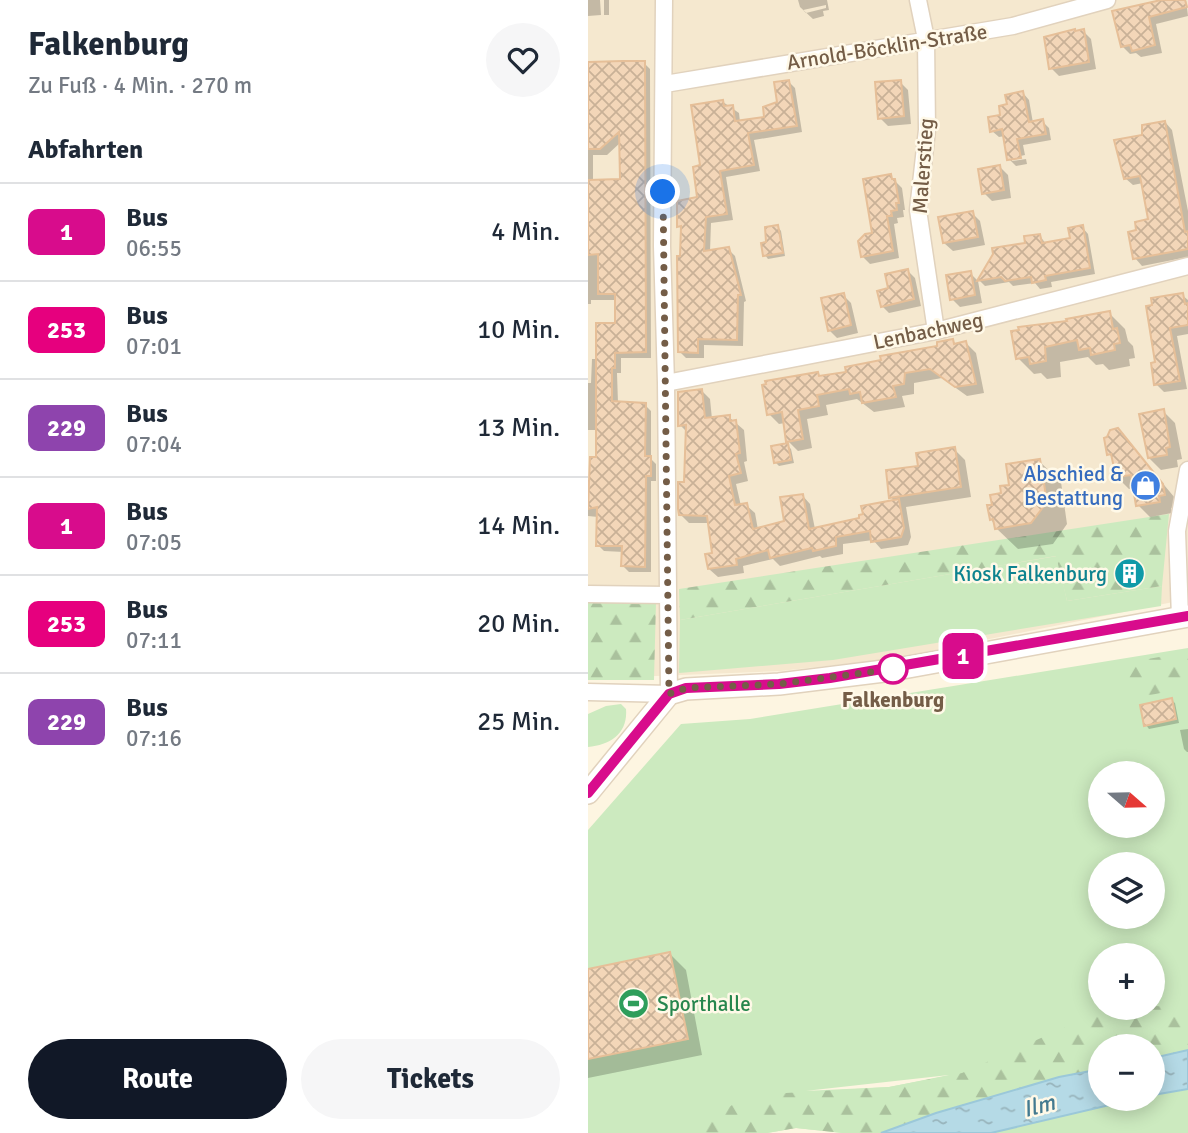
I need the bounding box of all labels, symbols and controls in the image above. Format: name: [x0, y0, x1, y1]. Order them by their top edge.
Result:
street label: Arnold-Böcklin-Straße: [785, 18, 989, 76]
button: heart: [486, 23, 560, 97]
text: Falkenburg: [28, 24, 189, 65]
text: Zu Fuß · 4 Min. · 270 m: [28, 71, 252, 100]
street label: Malerstieg: [907, 117, 939, 215]
text: Abfahrten: [28, 134, 143, 166]
your location: [645, 174, 680, 209]
text: Bus: [126, 202, 168, 234]
text: 4 Min.: [491, 216, 560, 248]
text: 1: [60, 217, 73, 247]
text: 06:55: [126, 234, 182, 263]
text: Bus: [126, 300, 168, 332]
street label: Lenbachweg: [871, 307, 985, 355]
text: 10 Min.: [477, 314, 560, 346]
text: 253: [47, 315, 86, 345]
text: 07:01: [126, 332, 182, 361]
text: Bus: [126, 398, 168, 430]
text: 13 Min.: [477, 412, 560, 444]
text: 229: [47, 413, 86, 443]
text: 07:04: [126, 430, 182, 459]
place label: Abschied & Bestattung: [1024, 461, 1123, 511]
shop icon: Abschied & Bestattung: [1129, 469, 1163, 503]
text: Bus: [126, 496, 168, 528]
text: 14 Min.: [477, 510, 560, 542]
text: 1: [60, 511, 73, 541]
text: 07:05: [126, 528, 182, 557]
building icon: Kiosk Falkenburg: [1113, 557, 1147, 591]
place label: Kiosk Falkenburg: [953, 561, 1107, 587]
text: Bus: [126, 594, 168, 626]
text: 20 Min.: [477, 608, 560, 640]
text: 253: [47, 609, 86, 639]
text: 07:11: [126, 626, 182, 655]
line badge: 1: [940, 633, 986, 679]
text: 1: [957, 641, 969, 671]
marker: Falkenburg: [878, 654, 908, 684]
place label: Falkenburg: [842, 687, 944, 713]
text: Bus: [126, 692, 168, 724]
text: 25 Min.: [477, 706, 560, 738]
text: 229: [47, 707, 86, 737]
text: 07:16: [126, 724, 182, 753]
north arrow: [1088, 761, 1166, 838]
map controls: [1088, 761, 1165, 1111]
button: layers: [1088, 852, 1165, 929]
button: +: [1088, 943, 1165, 1020]
sports icon: Sporthalle: [617, 987, 651, 1021]
place label: Sporthalle: [657, 991, 751, 1017]
button: −: [1088, 1034, 1165, 1111]
button: Route: [28, 1039, 287, 1119]
button: Tickets: [301, 1039, 560, 1119]
water label: Ilm: [1020, 1088, 1059, 1124]

